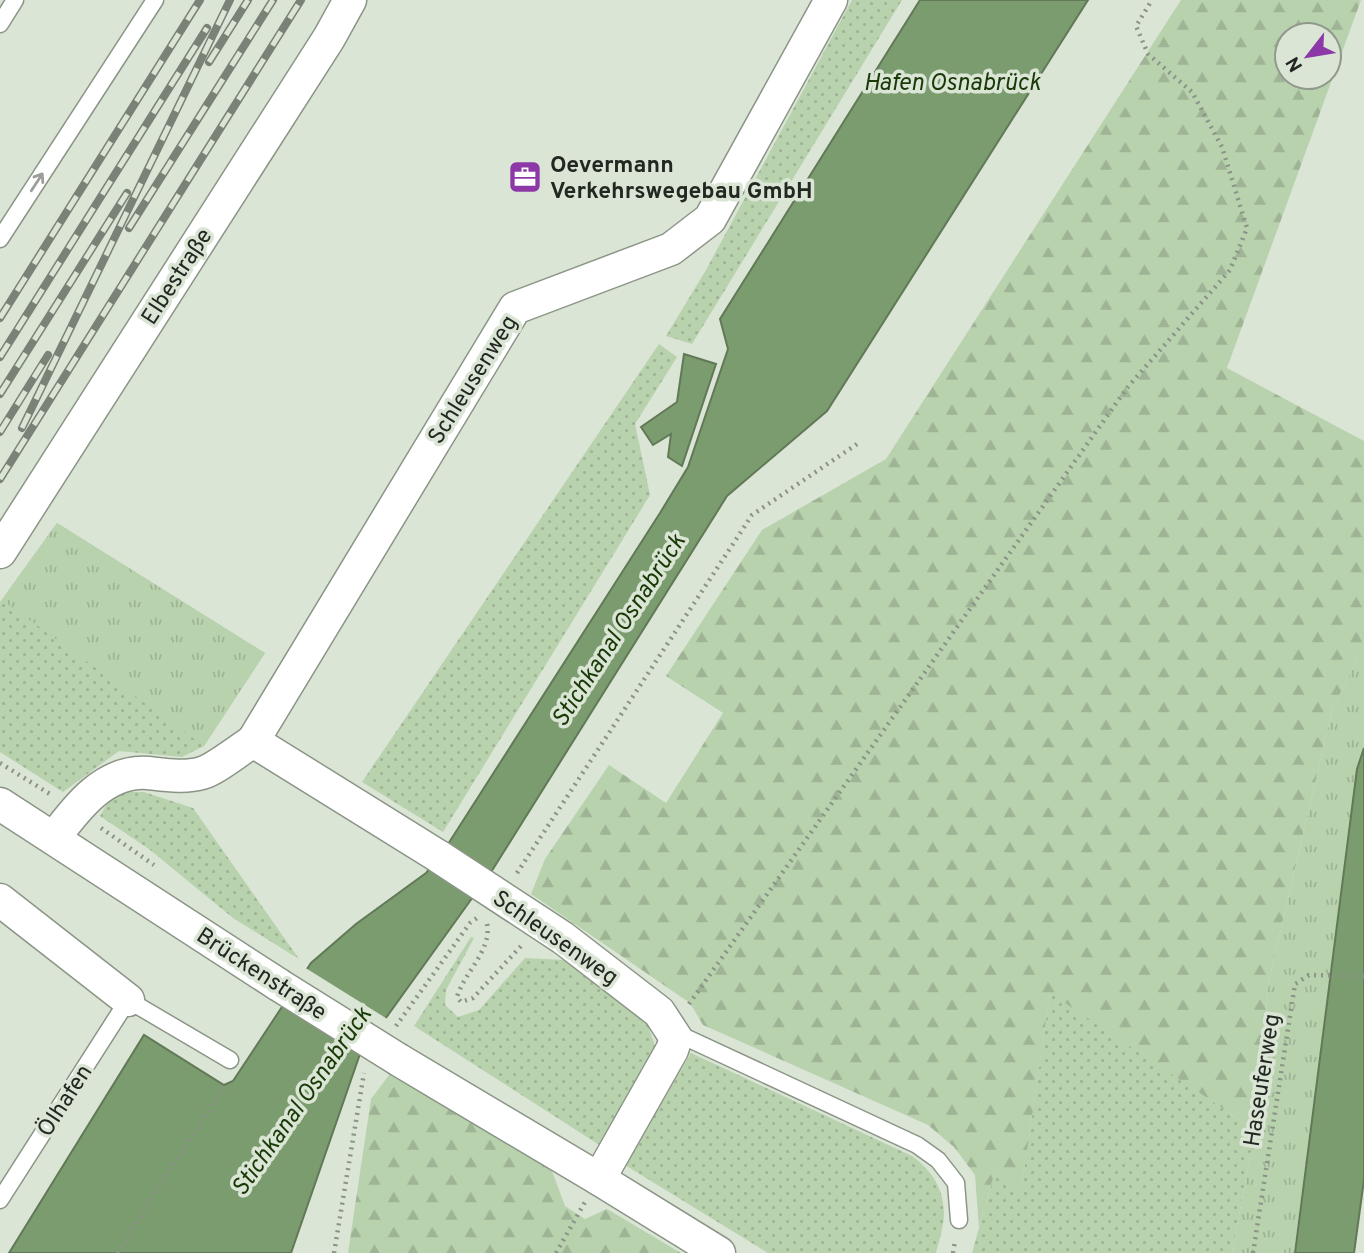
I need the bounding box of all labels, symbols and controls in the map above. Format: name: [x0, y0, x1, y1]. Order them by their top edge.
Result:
north arrow: [1273, 21, 1343, 91]
text: N: [1281, 52, 1309, 76]
water label: Hafen Osnabrück: [864, 69, 1041, 99]
place label: Oevermann Verkehrswegebau GmbH: [550, 152, 813, 207]
office icon: Oevermann Verkehrswegebau GmbH: [506, 158, 544, 196]
one-way arrow: [30, 172, 44, 192]
street label: Elbestraße: [136, 224, 220, 331]
street label: Schleusenweg: [423, 310, 525, 450]
water label: Stichkanal Osnabrück: [546, 528, 694, 733]
street label: Schleusenweg: [486, 885, 623, 993]
street label: Brückenstraße: [190, 922, 331, 1028]
water label: Stichkanal Osnabrück: [226, 1001, 380, 1203]
street label: Haseuferweg: [1239, 1012, 1288, 1149]
street label: Ölhafen: [31, 1059, 100, 1143]

